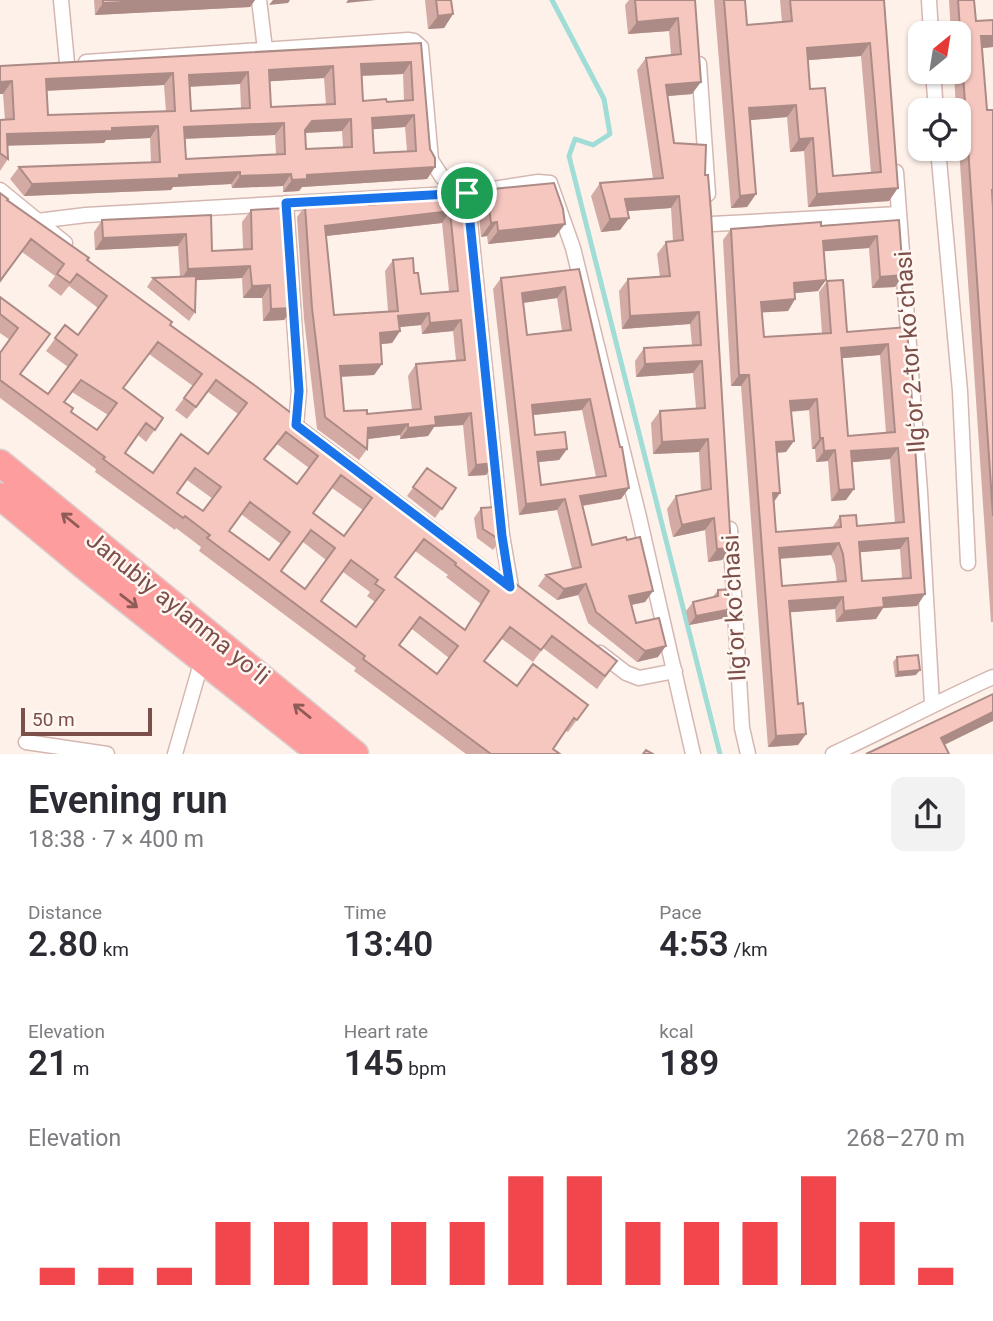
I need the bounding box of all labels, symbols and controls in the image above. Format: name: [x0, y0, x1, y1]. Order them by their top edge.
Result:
north arrow: [908, 21, 971, 84]
map controls: [908, 21, 971, 161]
button: locate: [908, 98, 971, 161]
pin: [437, 163, 497, 223]
icon: arrive: [448, 174, 486, 212]
street label: Ilgʻor 2-tor koʻchasi: [889, 250, 931, 454]
one-way arrow: [61, 512, 79, 527]
street label: Janubiy aylanma yoʻli: [81, 525, 275, 691]
street label: Ilgʻor koʻchasi: [716, 534, 752, 682]
one-way arrow: [119, 594, 137, 609]
one-way arrow: [294, 703, 312, 719]
scale bar: [21, 705, 152, 737]
text: 50 m: [32, 708, 75, 731]
button: share: [891, 777, 965, 851]
text: Evening run: [28, 778, 228, 822]
text: 18:38 · 7 × 400 m: [28, 826, 204, 853]
text: Distance: [28, 901, 102, 924]
text: Time: [344, 901, 386, 924]
text: Pace: [659, 901, 702, 924]
text: 2.80: [28, 924, 98, 965]
text: 13:40: [344, 924, 433, 965]
text: 4:53: [659, 924, 729, 965]
text: km: [98, 938, 129, 961]
text: /km: [729, 938, 768, 961]
text: Elevation: [28, 1020, 105, 1043]
text: Heart rate: [344, 1020, 428, 1043]
text: kcal: [659, 1020, 694, 1043]
text: 21: [28, 1043, 68, 1084]
text: 145: [344, 1043, 404, 1084]
text: 189: [659, 1043, 719, 1084]
text: m: [68, 1057, 89, 1080]
text: bpm: [404, 1057, 446, 1080]
text: Elevation: [28, 1125, 121, 1152]
text: 268–270 m: [846, 1125, 965, 1152]

